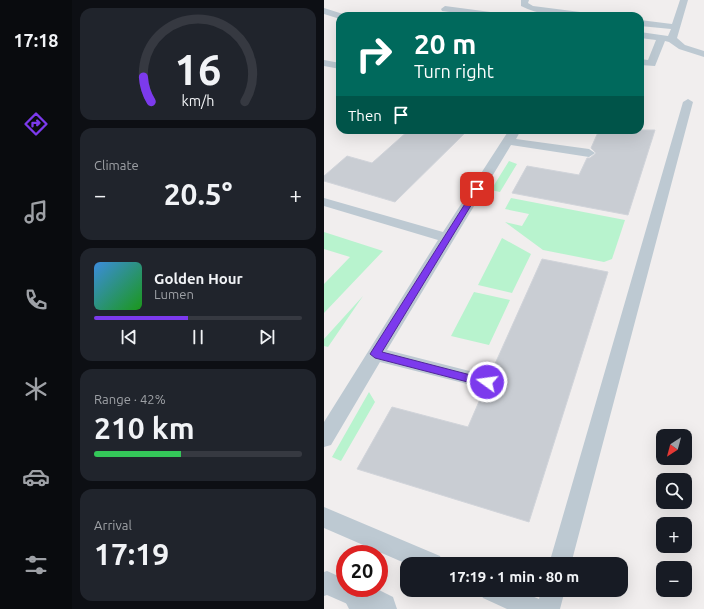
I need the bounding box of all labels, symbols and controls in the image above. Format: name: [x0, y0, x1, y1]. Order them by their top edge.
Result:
icon: right: [348, 28, 400, 80]
text: 20 m: [414, 28, 476, 59]
text: 17:18: [13, 30, 59, 50]
text: 16: [175, 46, 221, 93]
text: Turn right: [414, 61, 494, 81]
text: km/h: [182, 93, 214, 109]
icon: arrive: [390, 104, 412, 126]
text: Then: [348, 107, 382, 124]
icon: directions: [22, 110, 50, 138]
text: Climate: [94, 158, 139, 172]
pin: [460, 172, 494, 206]
text: 20.5°: [164, 177, 232, 211]
icon: arrive: [466, 178, 488, 200]
text: −: [94, 182, 106, 207]
text: +: [290, 182, 302, 207]
icon: music: [22, 198, 50, 226]
text: Golden Hour: [154, 270, 243, 287]
icon: phone: [22, 286, 50, 314]
text: Lumen: [154, 287, 194, 301]
icon: previous: [118, 326, 140, 348]
icon: pause: [187, 326, 209, 348]
icon: next: [256, 326, 278, 348]
position arrow: [466, 361, 508, 403]
icon: climate: [22, 375, 50, 403]
text: Range · 42%: [94, 392, 166, 406]
text: 210 km: [94, 411, 195, 445]
north arrow: [656, 429, 692, 465]
map controls: [656, 429, 692, 597]
icon: car: [22, 463, 50, 491]
button: search: [656, 473, 692, 509]
button: +: [656, 517, 692, 553]
text: Arrival: [94, 518, 132, 532]
text: 17:19: [94, 537, 169, 571]
speed limit sign: 20: [336, 545, 388, 597]
icon: filters: [22, 551, 50, 579]
button: −: [656, 561, 692, 597]
text: 17:19 · 1 min · 80 m: [449, 568, 579, 585]

